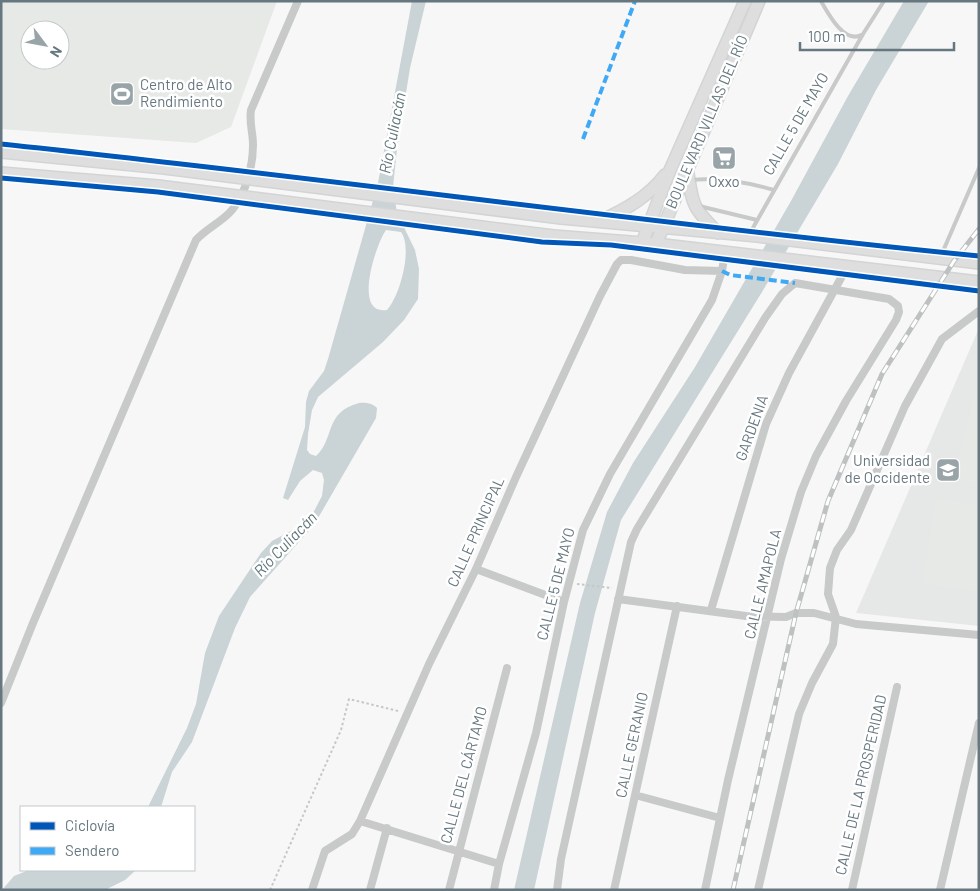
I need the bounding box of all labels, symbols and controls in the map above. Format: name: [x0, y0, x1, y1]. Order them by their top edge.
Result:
north arrow: [20, 20, 70, 70]
scale bar: [800, 20, 954, 52]
text: 100 m: [808, 27, 846, 45]
street label: BOULEVARD VILLAS DEL RÍO: [661, 32, 751, 211]
text: N: [47, 44, 66, 61]
street label: CALLE 5 DE MAYO: [758, 69, 832, 178]
place label: Centro de Alto Rendimiento: [140, 75, 232, 110]
sports icon: Centro de Alto Rendimiento: [109, 81, 135, 107]
water label: Río Culiacán: [374, 91, 409, 175]
supermarket icon: Oxxo: [711, 145, 737, 171]
place label: Oxxo: [708, 172, 740, 190]
street label: GARDENIA: [731, 392, 771, 463]
place label: Universidad de Occidente: [845, 451, 930, 486]
school or university icon: Universidad de Occidente: [935, 457, 961, 483]
street label: CALLE PRINCIPAL: [443, 474, 507, 589]
water label: Río Culiacán: [249, 507, 320, 580]
street label: CALLE 5 DE MAYO: [532, 526, 578, 642]
street label: CALLE AMAPOLA: [740, 527, 784, 641]
street label: CALLE GERANIO: [611, 690, 651, 799]
street label: CALLE DE LA PROSPERIDAD: [831, 693, 890, 877]
street label: CALLE DEL CÁRTAMO: [436, 704, 490, 845]
legend: [20, 806, 195, 871]
text: Ciclovía: [65, 816, 115, 834]
text: Sendero: [65, 841, 119, 859]

